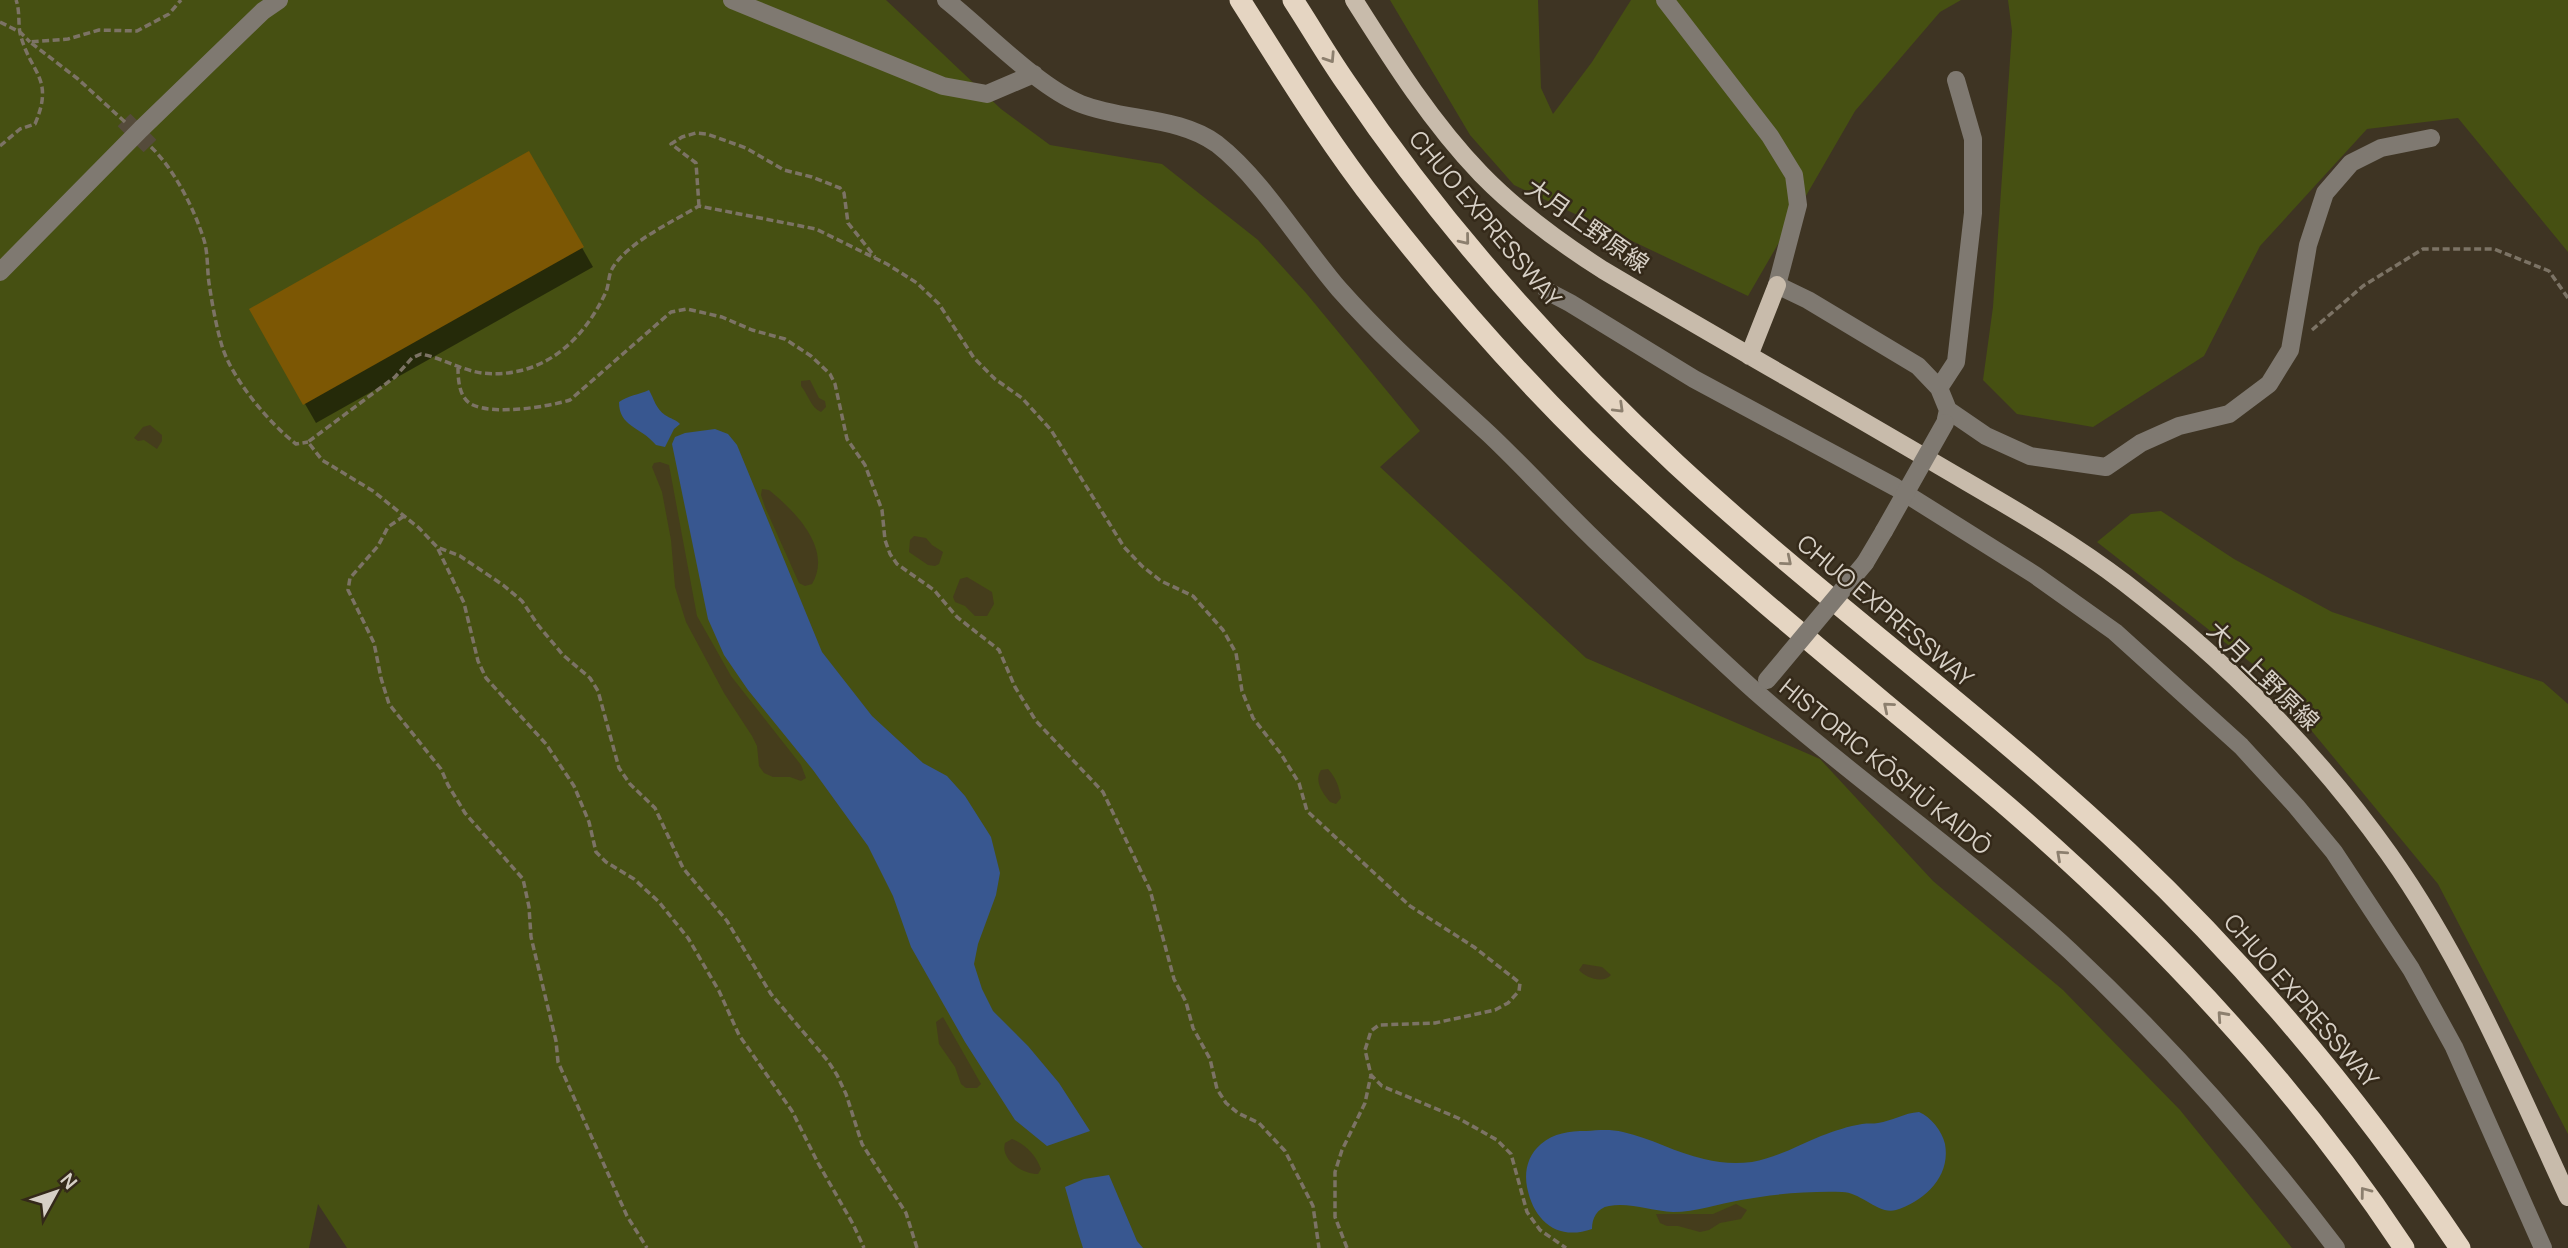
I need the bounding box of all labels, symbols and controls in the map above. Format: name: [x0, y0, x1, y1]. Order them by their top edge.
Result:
one-way arrow: [1321, 50, 1334, 63]
street label: CHUO EXPRESSWAY: [1402, 123, 1570, 314]
street label: 大月上野原線: [1520, 170, 1656, 280]
one-way arrow: [1457, 232, 1470, 244]
one-way arrow: [1611, 399, 1624, 412]
street label: CHUO EXPRESSWAY: [1791, 526, 1982, 694]
one-way arrow: [1779, 553, 1792, 565]
street label: 大月上野原線: [2201, 613, 2327, 737]
street label: HISTORIC KŌSHŪ KAIDŌ: [1773, 670, 1999, 862]
one-way arrow: [1884, 703, 1897, 715]
one-way arrow: [2056, 851, 2069, 864]
street label: CHUO EXPRESSWAY: [2217, 906, 2387, 1095]
one-way arrow: [2218, 1011, 2230, 1024]
north arrow: [21, 1157, 91, 1227]
text: N: [55, 1167, 83, 1195]
one-way arrow: [2361, 1188, 2373, 1200]

